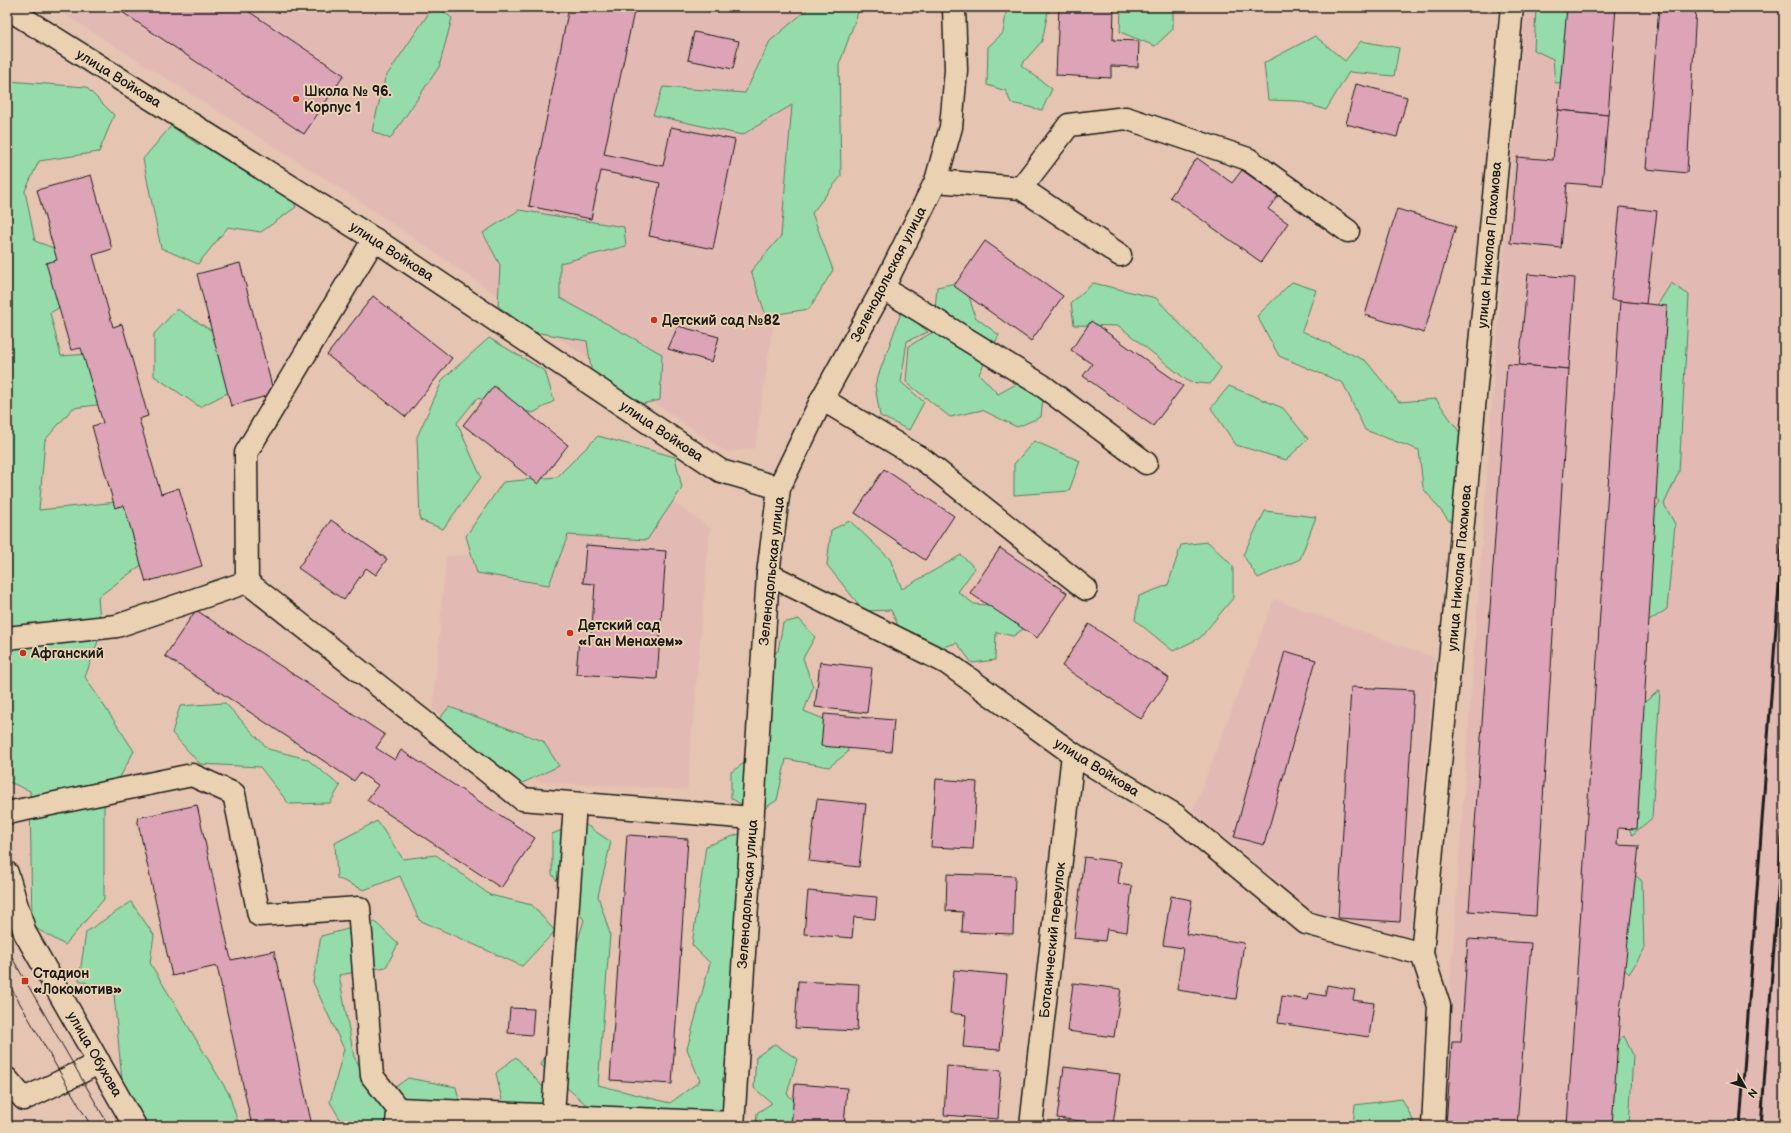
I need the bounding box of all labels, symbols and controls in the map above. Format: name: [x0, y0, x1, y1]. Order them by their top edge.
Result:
street label: улица Войкова: [73, 46, 165, 112]
place label: Школа № 96. Корпус 1: [304, 83, 392, 116]
marker: Школа № 96. Корпус 1: [291, 94, 301, 104]
street label: улица Николая Пахомова: [1474, 160, 1505, 329]
street label: Зеленодольская улица: [847, 203, 930, 345]
street label: улица Войкова: [346, 218, 438, 285]
place label: Детский сад №82: [662, 312, 781, 329]
marker: Детский сад №82: [649, 315, 659, 325]
street label: улица Войкова: [617, 397, 707, 466]
street label: улица Николая Пахомова: [1444, 483, 1475, 652]
street label: Зеленодольская улица: [755, 495, 788, 646]
place label: Детский сад «Ган Менахем»: [578, 617, 683, 650]
marker: Детский сад «Ган Менахем»: [565, 628, 575, 638]
place label: Афганский: [30, 645, 104, 662]
marker: Афганский: [18, 648, 28, 658]
street label: улица Войкова: [1051, 735, 1143, 801]
street label: Зеленодольская улица: [734, 818, 761, 969]
street label: Ботанический переулок: [1036, 861, 1069, 1019]
place label: Стадион «Локомотив»: [33, 965, 122, 998]
marker: Стадион «Локомотив»: [20, 976, 30, 986]
street label: улица Обухова: [63, 1009, 126, 1101]
north arrow: [1725, 1067, 1765, 1107]
text: N: [1745, 1086, 1760, 1100]

